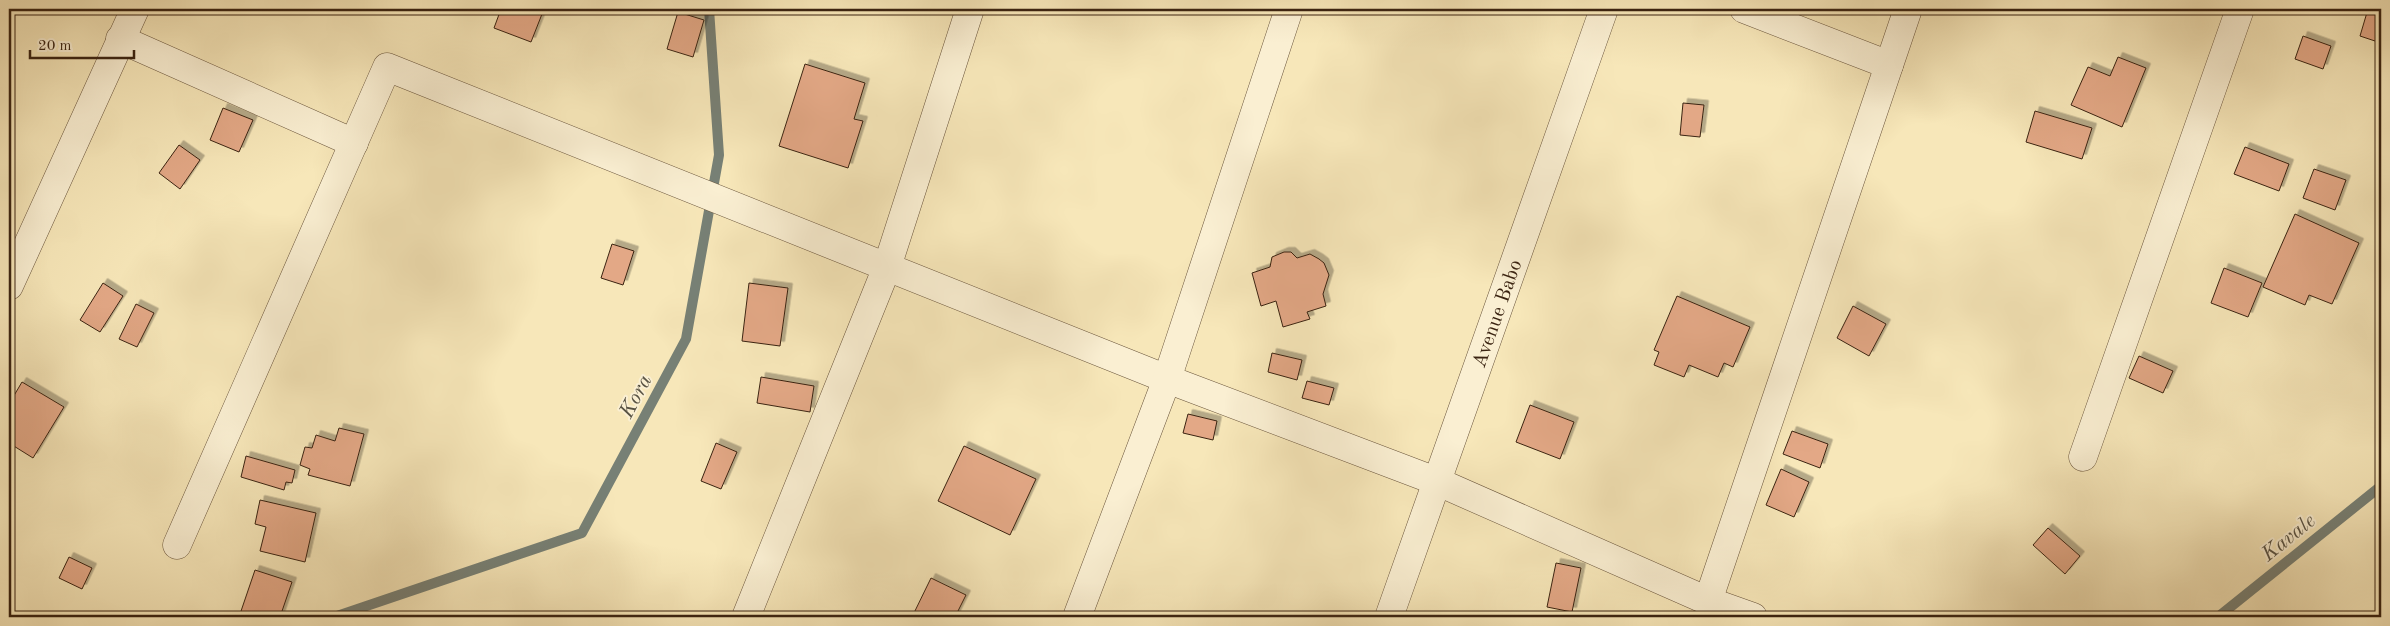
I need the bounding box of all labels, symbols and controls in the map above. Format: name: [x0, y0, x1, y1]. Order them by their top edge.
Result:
scale bar: [30, 28, 134, 60]
text: 20 m: [38, 39, 72, 54]
street label: Avenue Babo: [1470, 257, 1527, 371]
water label: Kora: [616, 372, 656, 423]
water label: Kavale: [2257, 510, 2320, 567]

